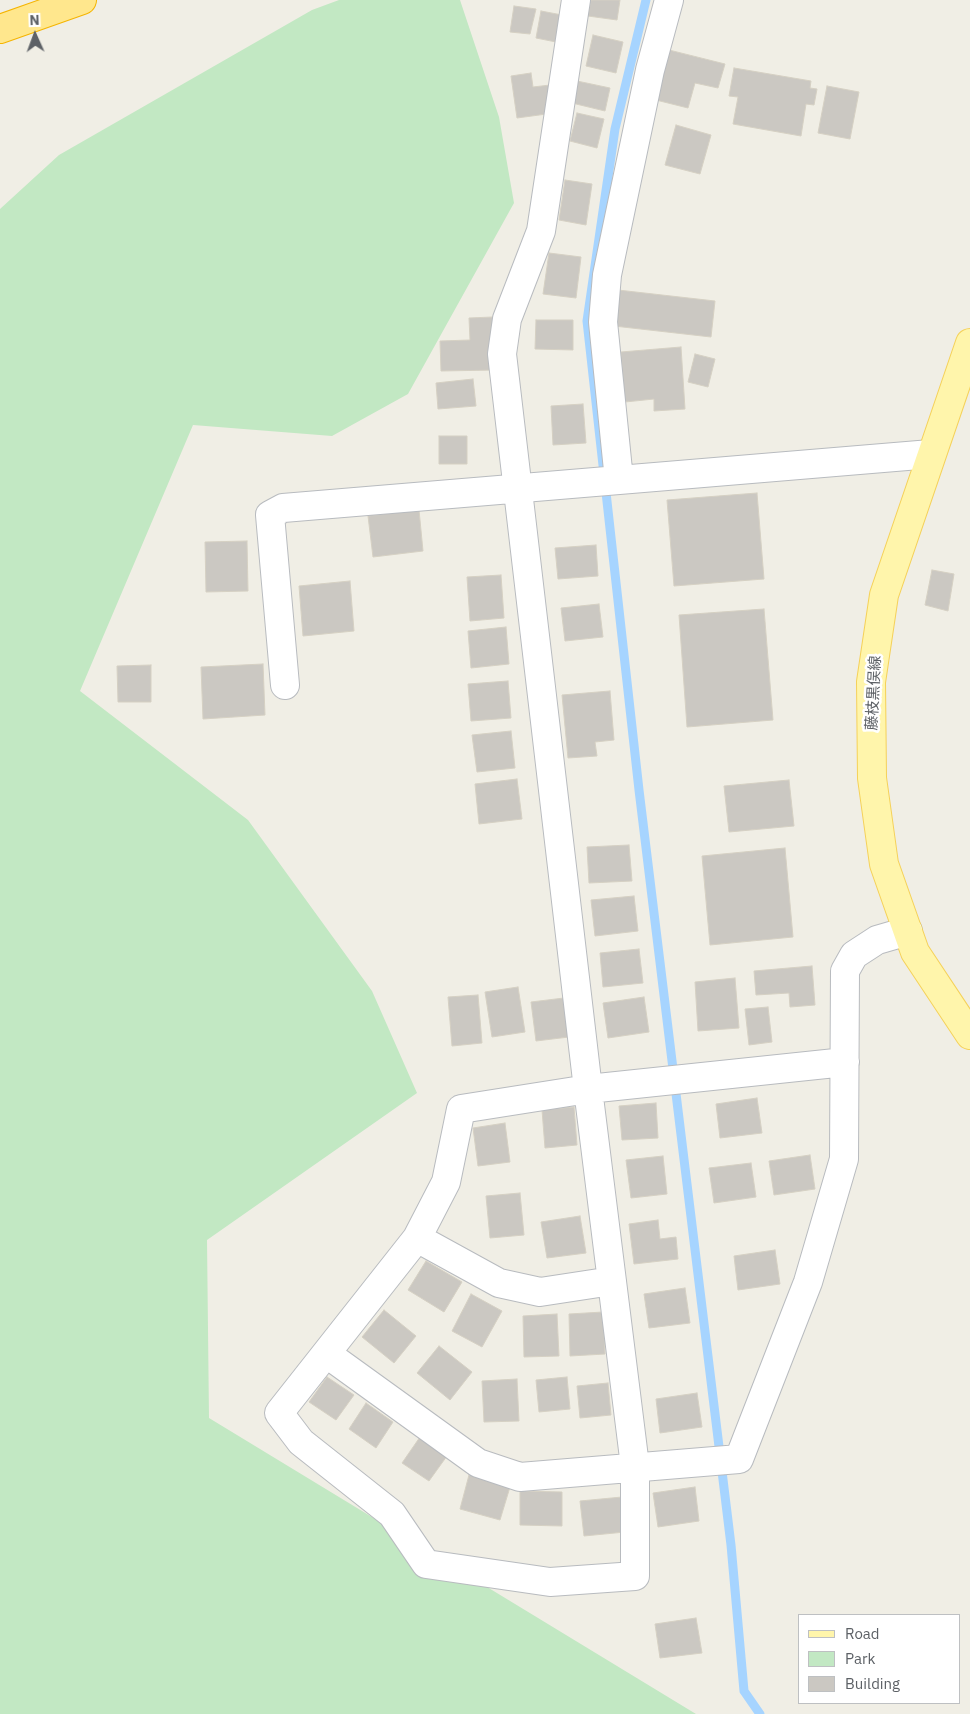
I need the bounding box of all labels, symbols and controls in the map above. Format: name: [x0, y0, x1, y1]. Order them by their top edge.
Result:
north arrow: [10, 10, 60, 60]
text: N: [29, 11, 40, 29]
street label: 藤枝黒俣線: [863, 655, 885, 731]
legend: [798, 1614, 960, 1704]
text: Road: [845, 1624, 880, 1643]
text: Park: [845, 1649, 875, 1668]
text: Building: [845, 1674, 900, 1693]

